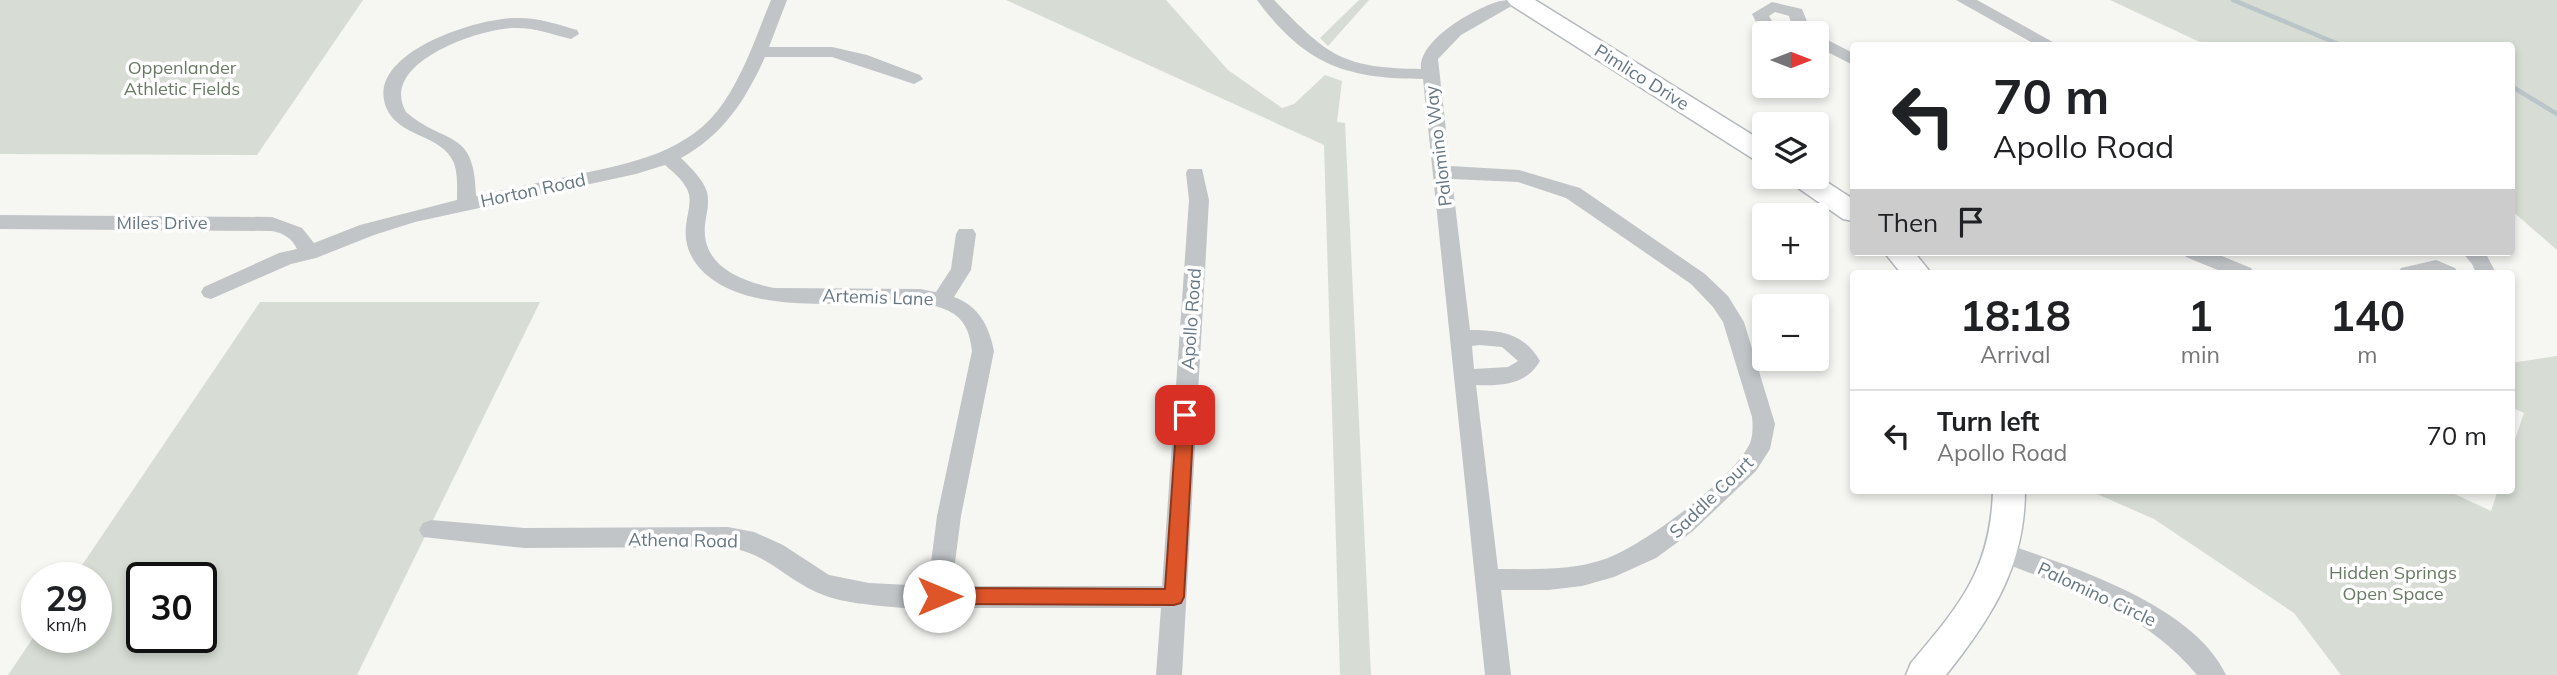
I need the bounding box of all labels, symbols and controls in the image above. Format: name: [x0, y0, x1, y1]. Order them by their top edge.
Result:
north arrow: [1752, 21, 1829, 98]
map controls: [1752, 21, 1829, 371]
street label: Pimlico Drive: [1590, 39, 1694, 115]
park label: Oppenlander Athletic Fields: [124, 56, 240, 100]
text: 70 m: [1993, 65, 2109, 126]
icon: left: [1878, 70, 1969, 161]
street label: Palomino Way: [1419, 84, 1457, 208]
button: layers: [1752, 112, 1829, 189]
text: Apollo Road: [1993, 126, 2174, 166]
street label: Horton Road: [478, 168, 588, 212]
button: +: [1752, 203, 1829, 280]
icon: arrive: [1952, 203, 1990, 241]
text: Then: [1878, 206, 1938, 239]
street label: Miles Drive: [117, 211, 207, 234]
street label: Apollo Road: [1176, 267, 1206, 371]
street label: Artemis Lane: [822, 284, 934, 310]
text: 18:18: [1960, 289, 2071, 342]
text: 1: [2188, 289, 2213, 342]
text: 140: [2330, 289, 2405, 342]
button: −: [1752, 294, 1829, 371]
text: Arrival: [1980, 340, 2051, 369]
text: min: [2181, 340, 2220, 369]
text: m: [2357, 340, 2378, 369]
pin: [1155, 385, 1215, 445]
icon: arrive: [1166, 396, 1204, 434]
text: Turn left: [1937, 405, 2039, 438]
icon: left: [1878, 417, 1916, 455]
text: 70 m: [2426, 419, 2487, 452]
text: Apollo Road: [1937, 438, 2067, 467]
street label: Saddle Court: [1664, 451, 1758, 543]
street label: Athena Road: [628, 528, 738, 552]
street label: Palomino Circle: [2034, 556, 2160, 632]
position arrow: [902, 559, 976, 633]
park label: Hidden Springs Open Space: [2329, 561, 2457, 605]
speed limit sign: 30: [126, 562, 217, 653]
text: 29: [45, 576, 88, 620]
text: km/h: [46, 613, 87, 636]

